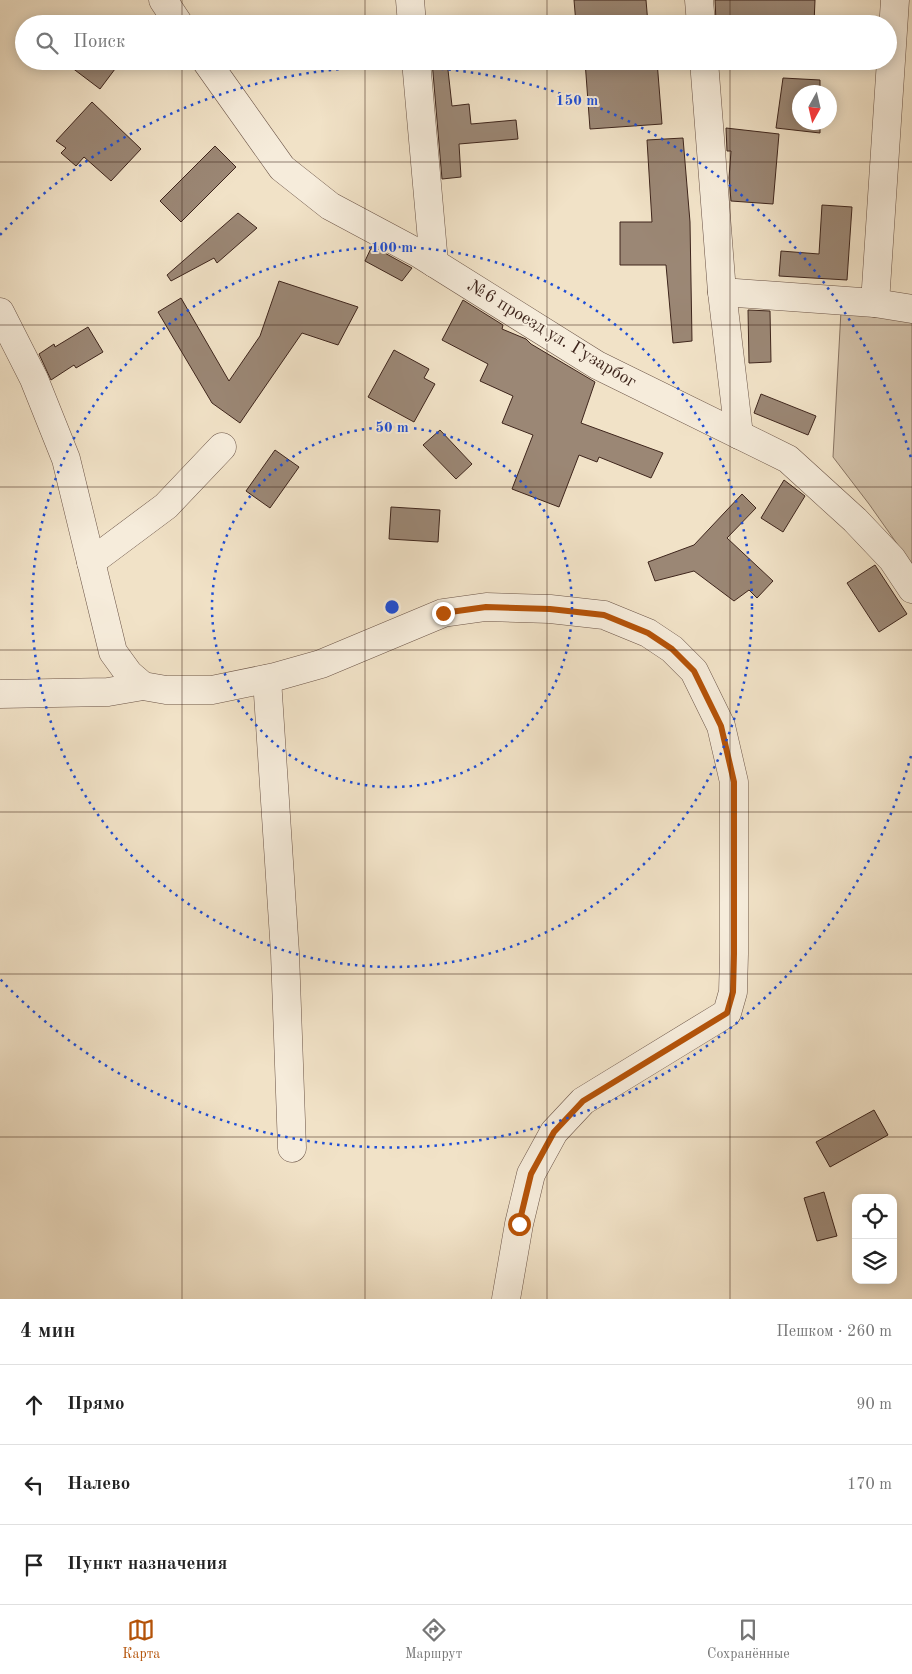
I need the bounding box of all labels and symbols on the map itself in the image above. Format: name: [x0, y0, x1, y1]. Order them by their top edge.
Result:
north arrow: [792, 85, 837, 130]
text: 150 m: [556, 94, 598, 109]
text: 100 m: [371, 241, 413, 256]
street label: №6 проезд ул. Гузарбог: [464, 276, 640, 392]
text: 50 m: [375, 421, 409, 436]
centre of rings: [383, 598, 401, 616]
route end: [432, 602, 455, 625]
route start: [508, 1213, 531, 1236]

